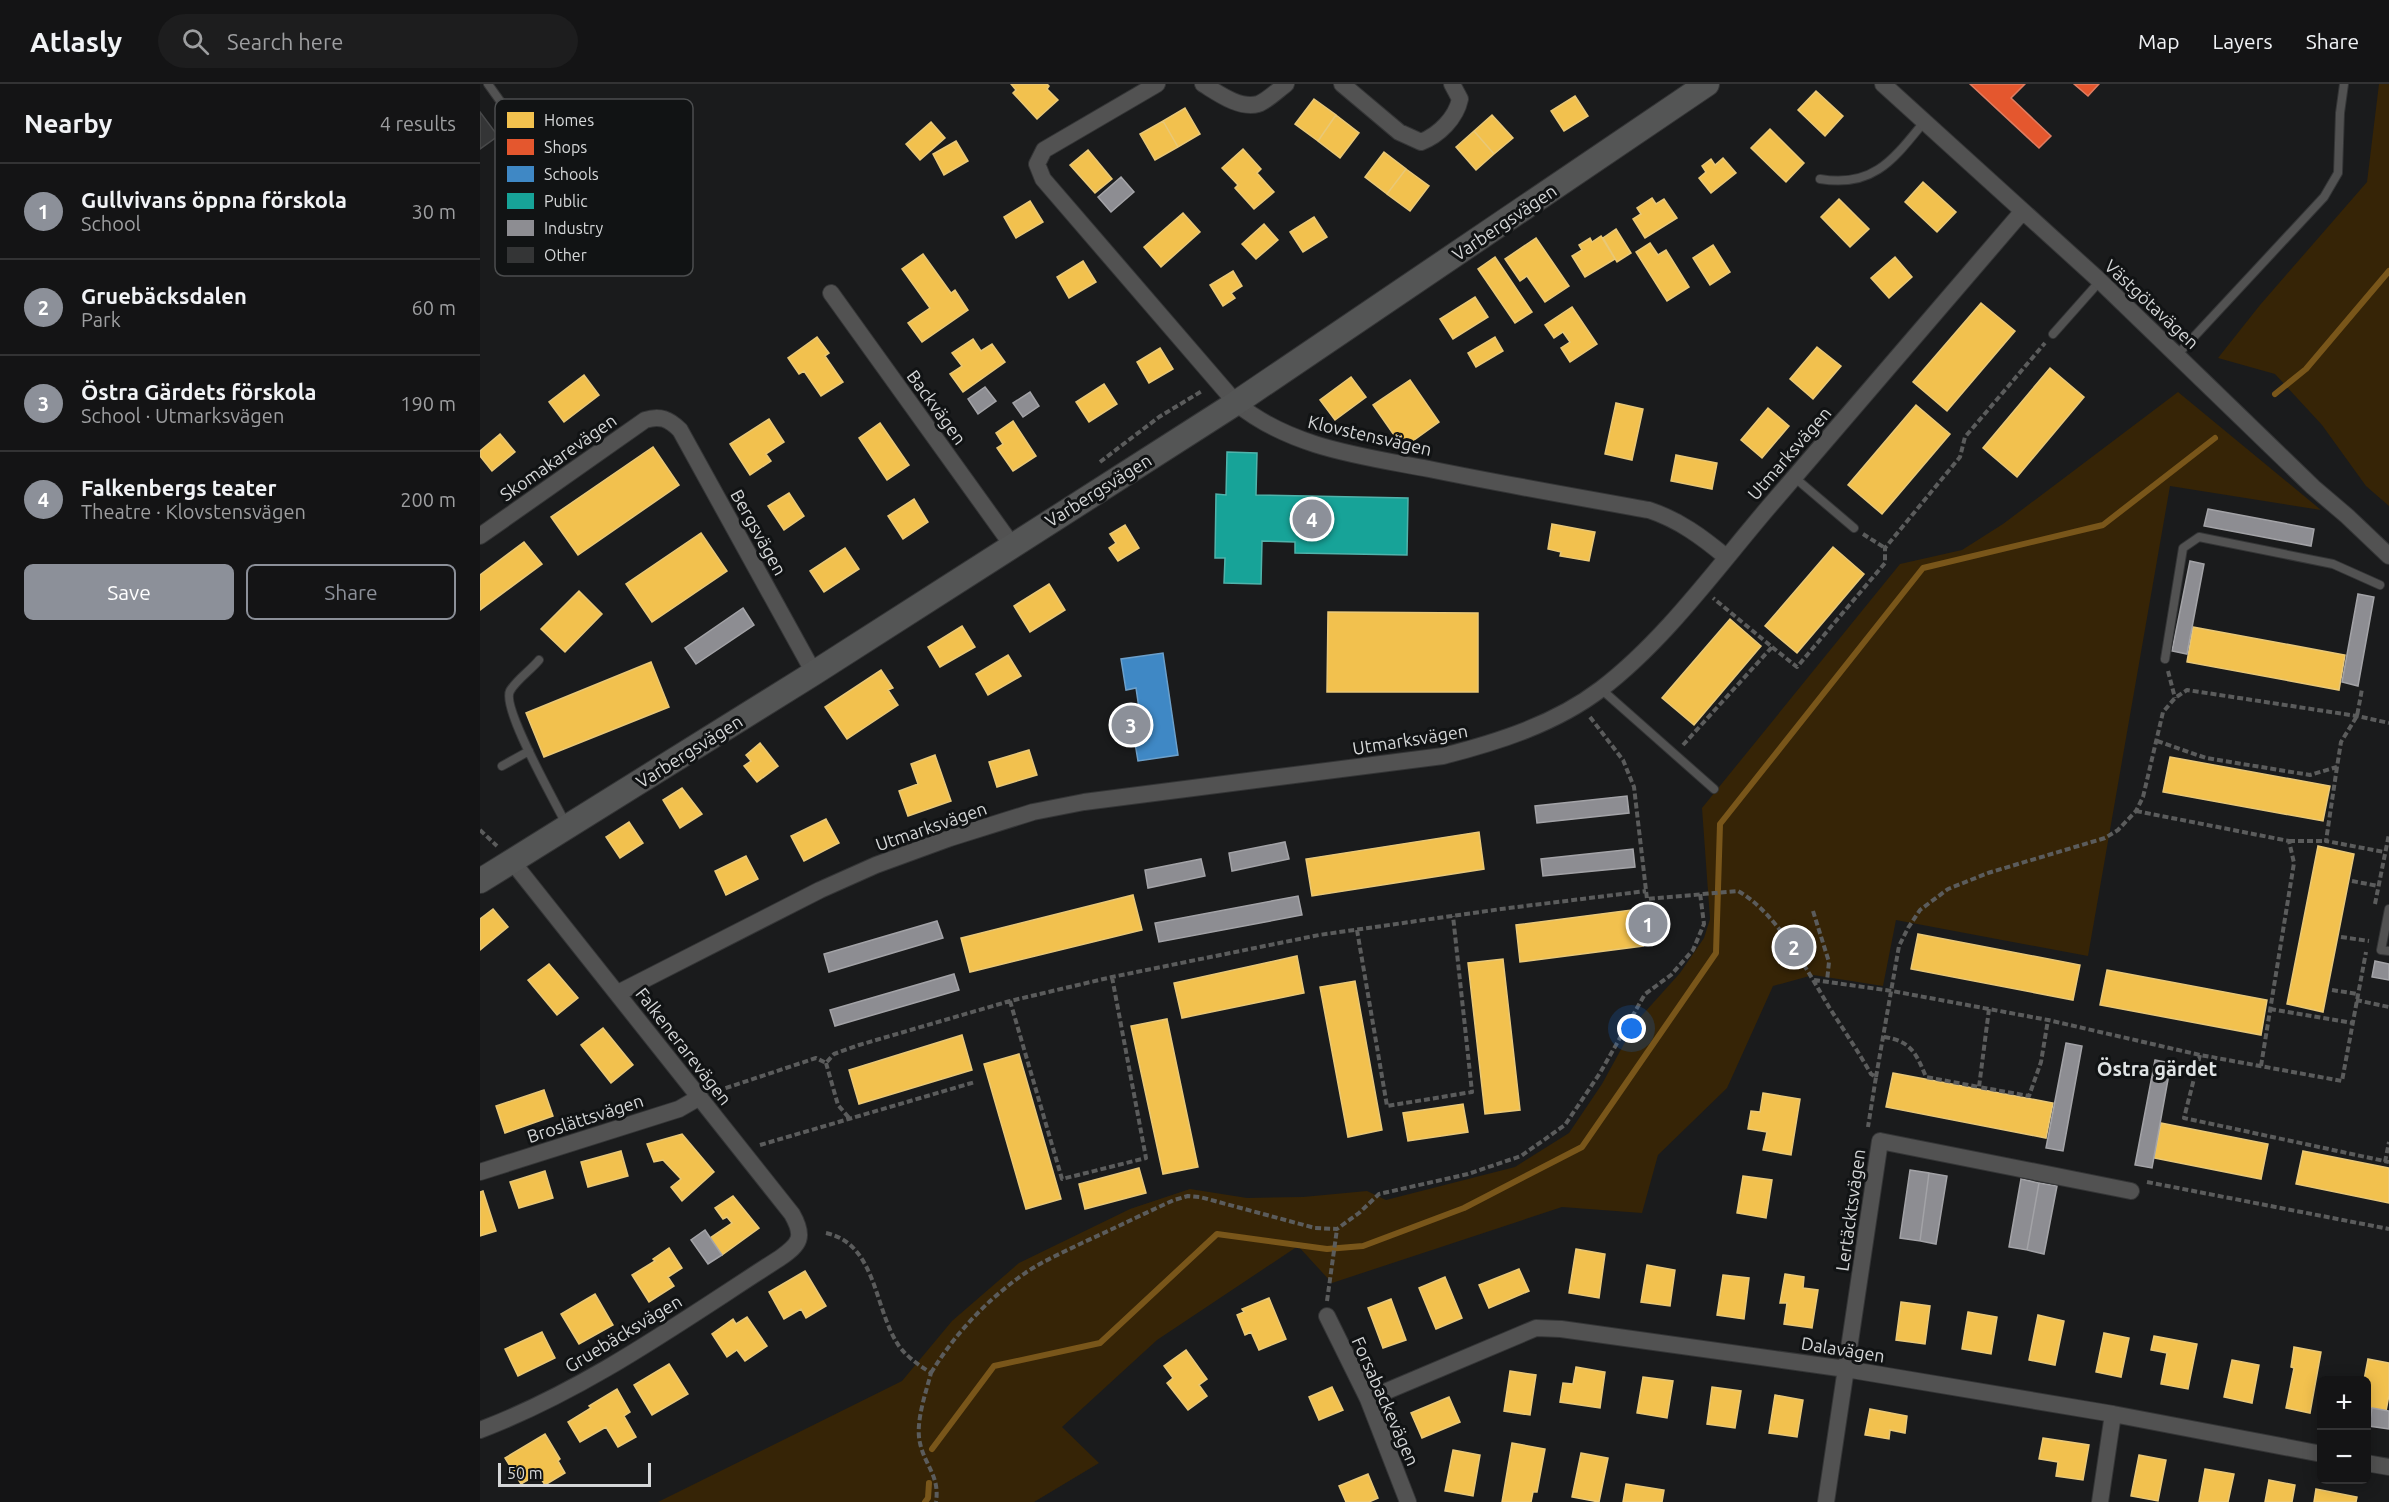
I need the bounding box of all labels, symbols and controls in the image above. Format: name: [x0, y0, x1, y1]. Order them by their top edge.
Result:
search box: [158, 14, 578, 68]
icon: search: [179, 25, 212, 58]
text: Atlasly: [30, 26, 122, 57]
text: Search here: [227, 29, 343, 54]
text: Map: [2138, 29, 2179, 53]
text: Layers: [2212, 29, 2273, 53]
text: Share: [2306, 29, 2359, 53]
legend: [495, 99, 693, 276]
text: Nearby: [24, 109, 112, 138]
text: Homes: [544, 111, 594, 129]
text: 4 results: [380, 112, 456, 135]
text: Shops: [544, 138, 587, 156]
text: Schools: [544, 165, 599, 183]
street label: Varbergsvägen: [1448, 180, 1560, 264]
text: Gullvivans öppna förskola: [81, 187, 347, 212]
text: Public: [544, 192, 588, 210]
text: 1: [38, 200, 49, 223]
text: 30 m: [412, 200, 456, 223]
text: School: [81, 212, 141, 235]
text: Industry: [544, 219, 603, 237]
text: Other: [544, 246, 587, 264]
street label: Västgötavägen: [2101, 255, 2203, 353]
text: Gruebäcksdalen: [81, 283, 247, 308]
text: 2: [38, 296, 49, 319]
text: 60 m: [412, 296, 456, 319]
text: Park: [81, 308, 121, 331]
street label: Backvägen: [903, 366, 971, 448]
text: Östra Gärdets förskola: [81, 379, 317, 404]
text: 3: [38, 392, 49, 415]
text: 190 m: [400, 392, 456, 415]
street label: Utmarksvägen: [1743, 402, 1835, 504]
text: School · Utmarksvägen: [81, 404, 284, 427]
street label: Skomakarevägen: [496, 409, 620, 505]
street label: Klovstensvägen: [1306, 411, 1434, 459]
street label: Varbergsvägen: [1041, 449, 1155, 531]
text: Falkenbergs teater: [81, 475, 276, 500]
street label: Bergsvägen: [727, 486, 791, 578]
text: 4: [38, 488, 49, 511]
text: 200 m: [400, 488, 456, 511]
pin: 4: [1292, 496, 1332, 542]
text: Theatre · Klovstensvägen: [81, 500, 306, 523]
button: Save: [24, 564, 234, 620]
button: Share: [246, 564, 456, 620]
pin: 3: [1112, 702, 1150, 748]
street label: Varbergsvägen: [632, 710, 746, 792]
street label: Utmarksvägen: [1351, 720, 1469, 758]
street label: Utmarksvägen: [873, 798, 989, 854]
pin: 1: [1628, 902, 1668, 946]
pin: 2: [1774, 924, 1814, 970]
street label: Falkenerarevägen: [632, 983, 736, 1109]
your location: [1617, 1014, 1646, 1043]
district label: Östra gärdet: [2097, 1057, 2218, 1080]
street label: Broslättsvägen: [524, 1090, 646, 1146]
street label: Lertäcktsvägen: [1832, 1148, 1868, 1272]
street label: Gruebäcksvägen: [561, 1290, 685, 1376]
street label: Forsabackevägen: [1349, 1333, 1423, 1469]
street label: Dalavägen: [1800, 1333, 1886, 1365]
map controls: [2317, 1376, 2371, 1484]
button: +: [2317, 1376, 2371, 1430]
button: −: [2317, 1430, 2371, 1484]
scale bar: [498, 1460, 651, 1488]
text: 50 m: [507, 1464, 543, 1482]

